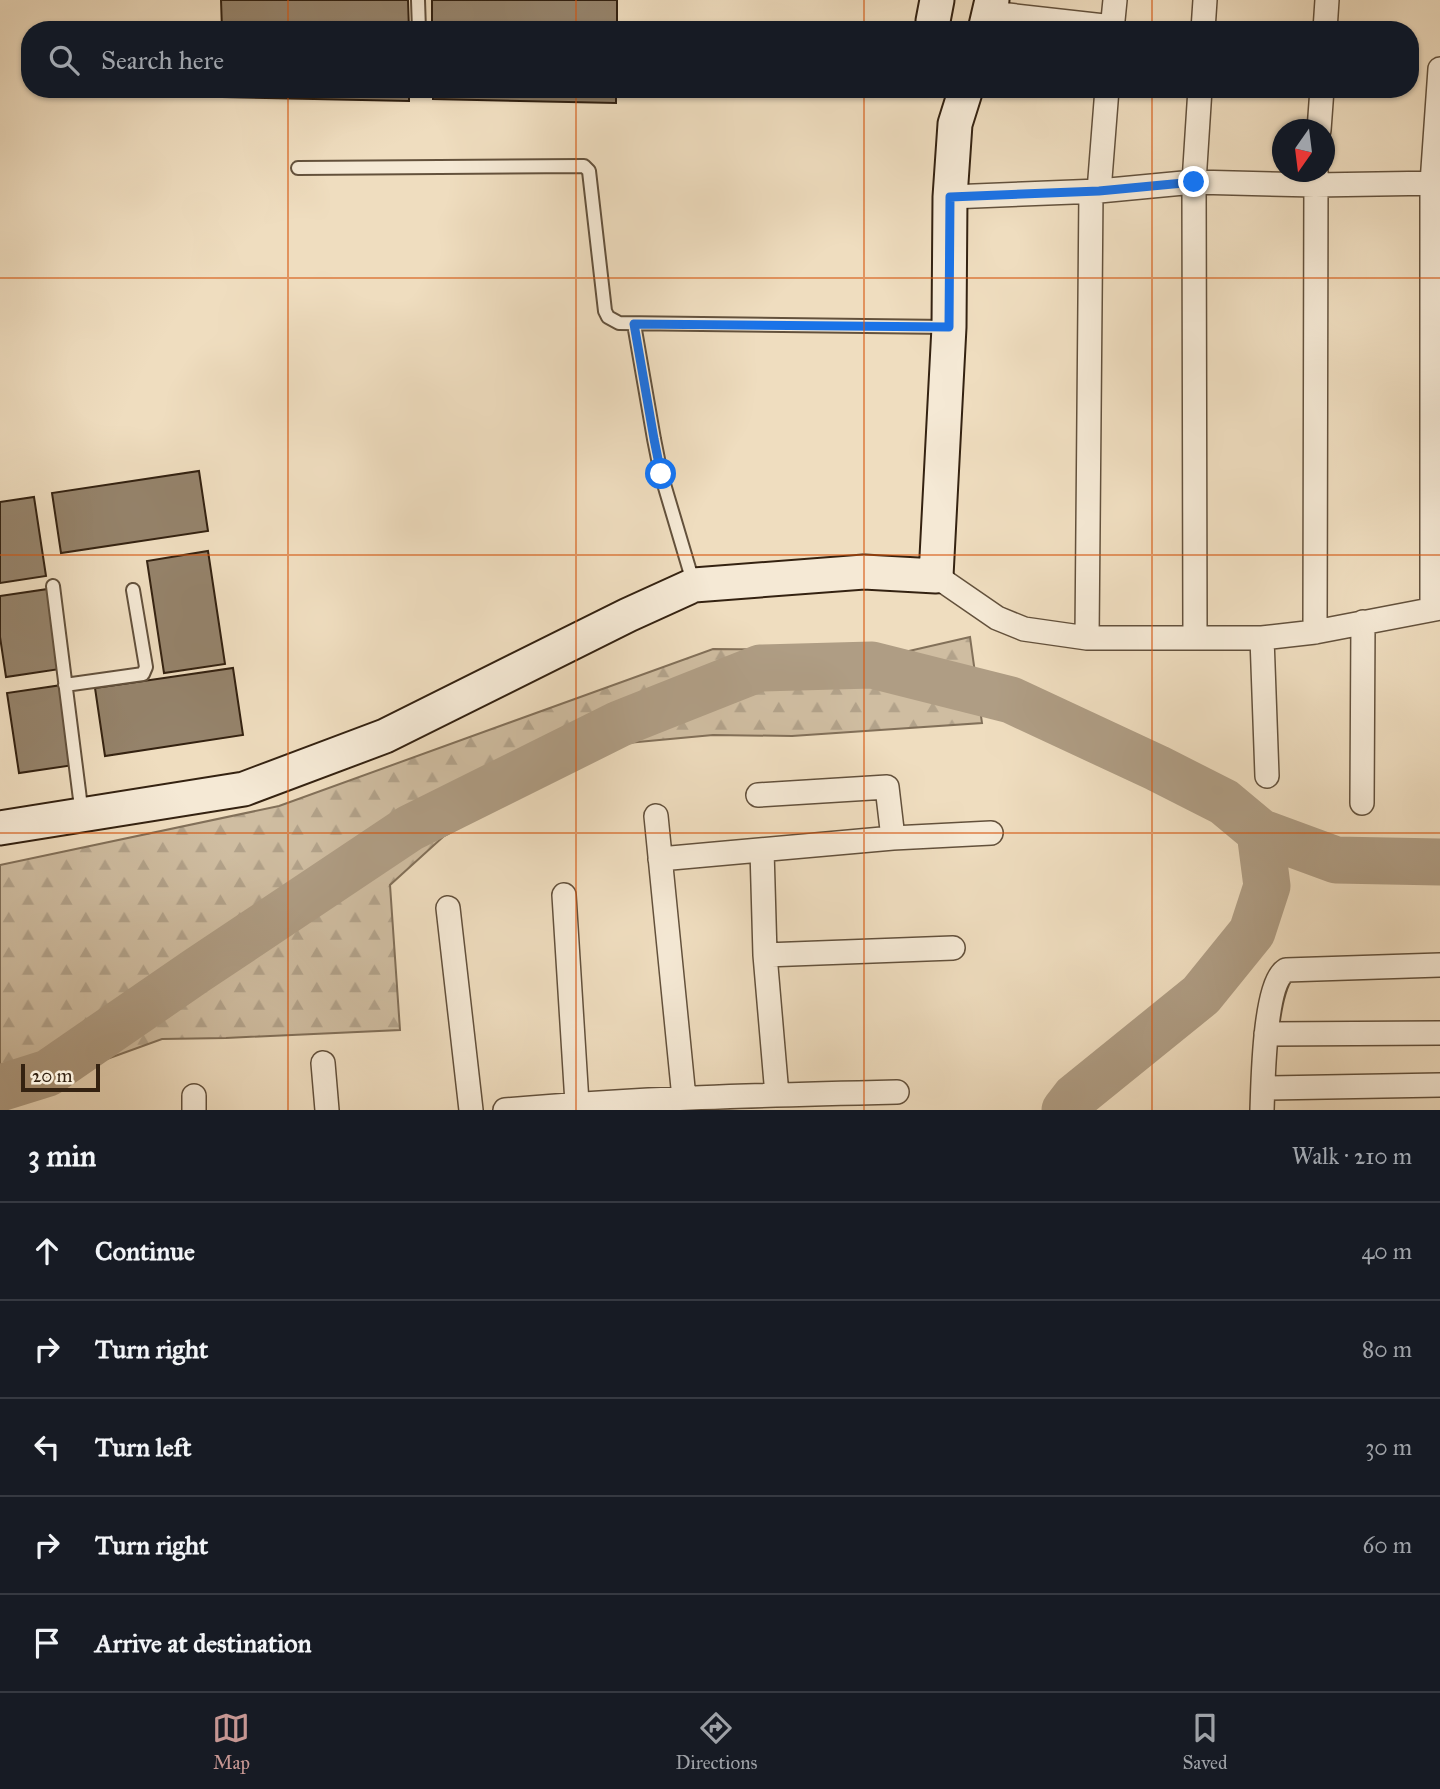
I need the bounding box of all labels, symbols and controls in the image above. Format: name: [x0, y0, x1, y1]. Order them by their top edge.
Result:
search box: [21, 21, 1419, 98]
icon: search: [45, 41, 83, 79]
text: Search here: [101, 44, 224, 76]
north arrow: [1272, 119, 1335, 182]
route end: [1178, 166, 1209, 197]
route start: [645, 458, 676, 489]
scale bar: [21, 1061, 100, 1093]
text: 20 m: [32, 1064, 73, 1087]
text: 3 min: [28, 1138, 96, 1174]
text: Walk · 210 m: [1292, 1142, 1412, 1170]
icon: ahead: [28, 1232, 66, 1270]
text: Continue: [95, 1235, 195, 1267]
text: 40 m: [1362, 1237, 1412, 1265]
icon: right: [28, 1330, 66, 1368]
text: Turn right: [95, 1333, 208, 1365]
text: 80 m: [1362, 1335, 1412, 1363]
icon: left: [28, 1428, 66, 1466]
text: Turn left: [95, 1431, 191, 1463]
text: 30 m: [1365, 1433, 1412, 1461]
icon: right: [28, 1526, 66, 1564]
text: Turn right: [95, 1529, 208, 1561]
text: 60 m: [1363, 1531, 1412, 1559]
icon: arrive: [28, 1624, 66, 1662]
text: Arrive at destination: [95, 1627, 312, 1659]
tab: Map: [212, 1709, 250, 1774]
tab: Directions: [675, 1709, 757, 1774]
tab: Saved: [1182, 1709, 1228, 1774]

